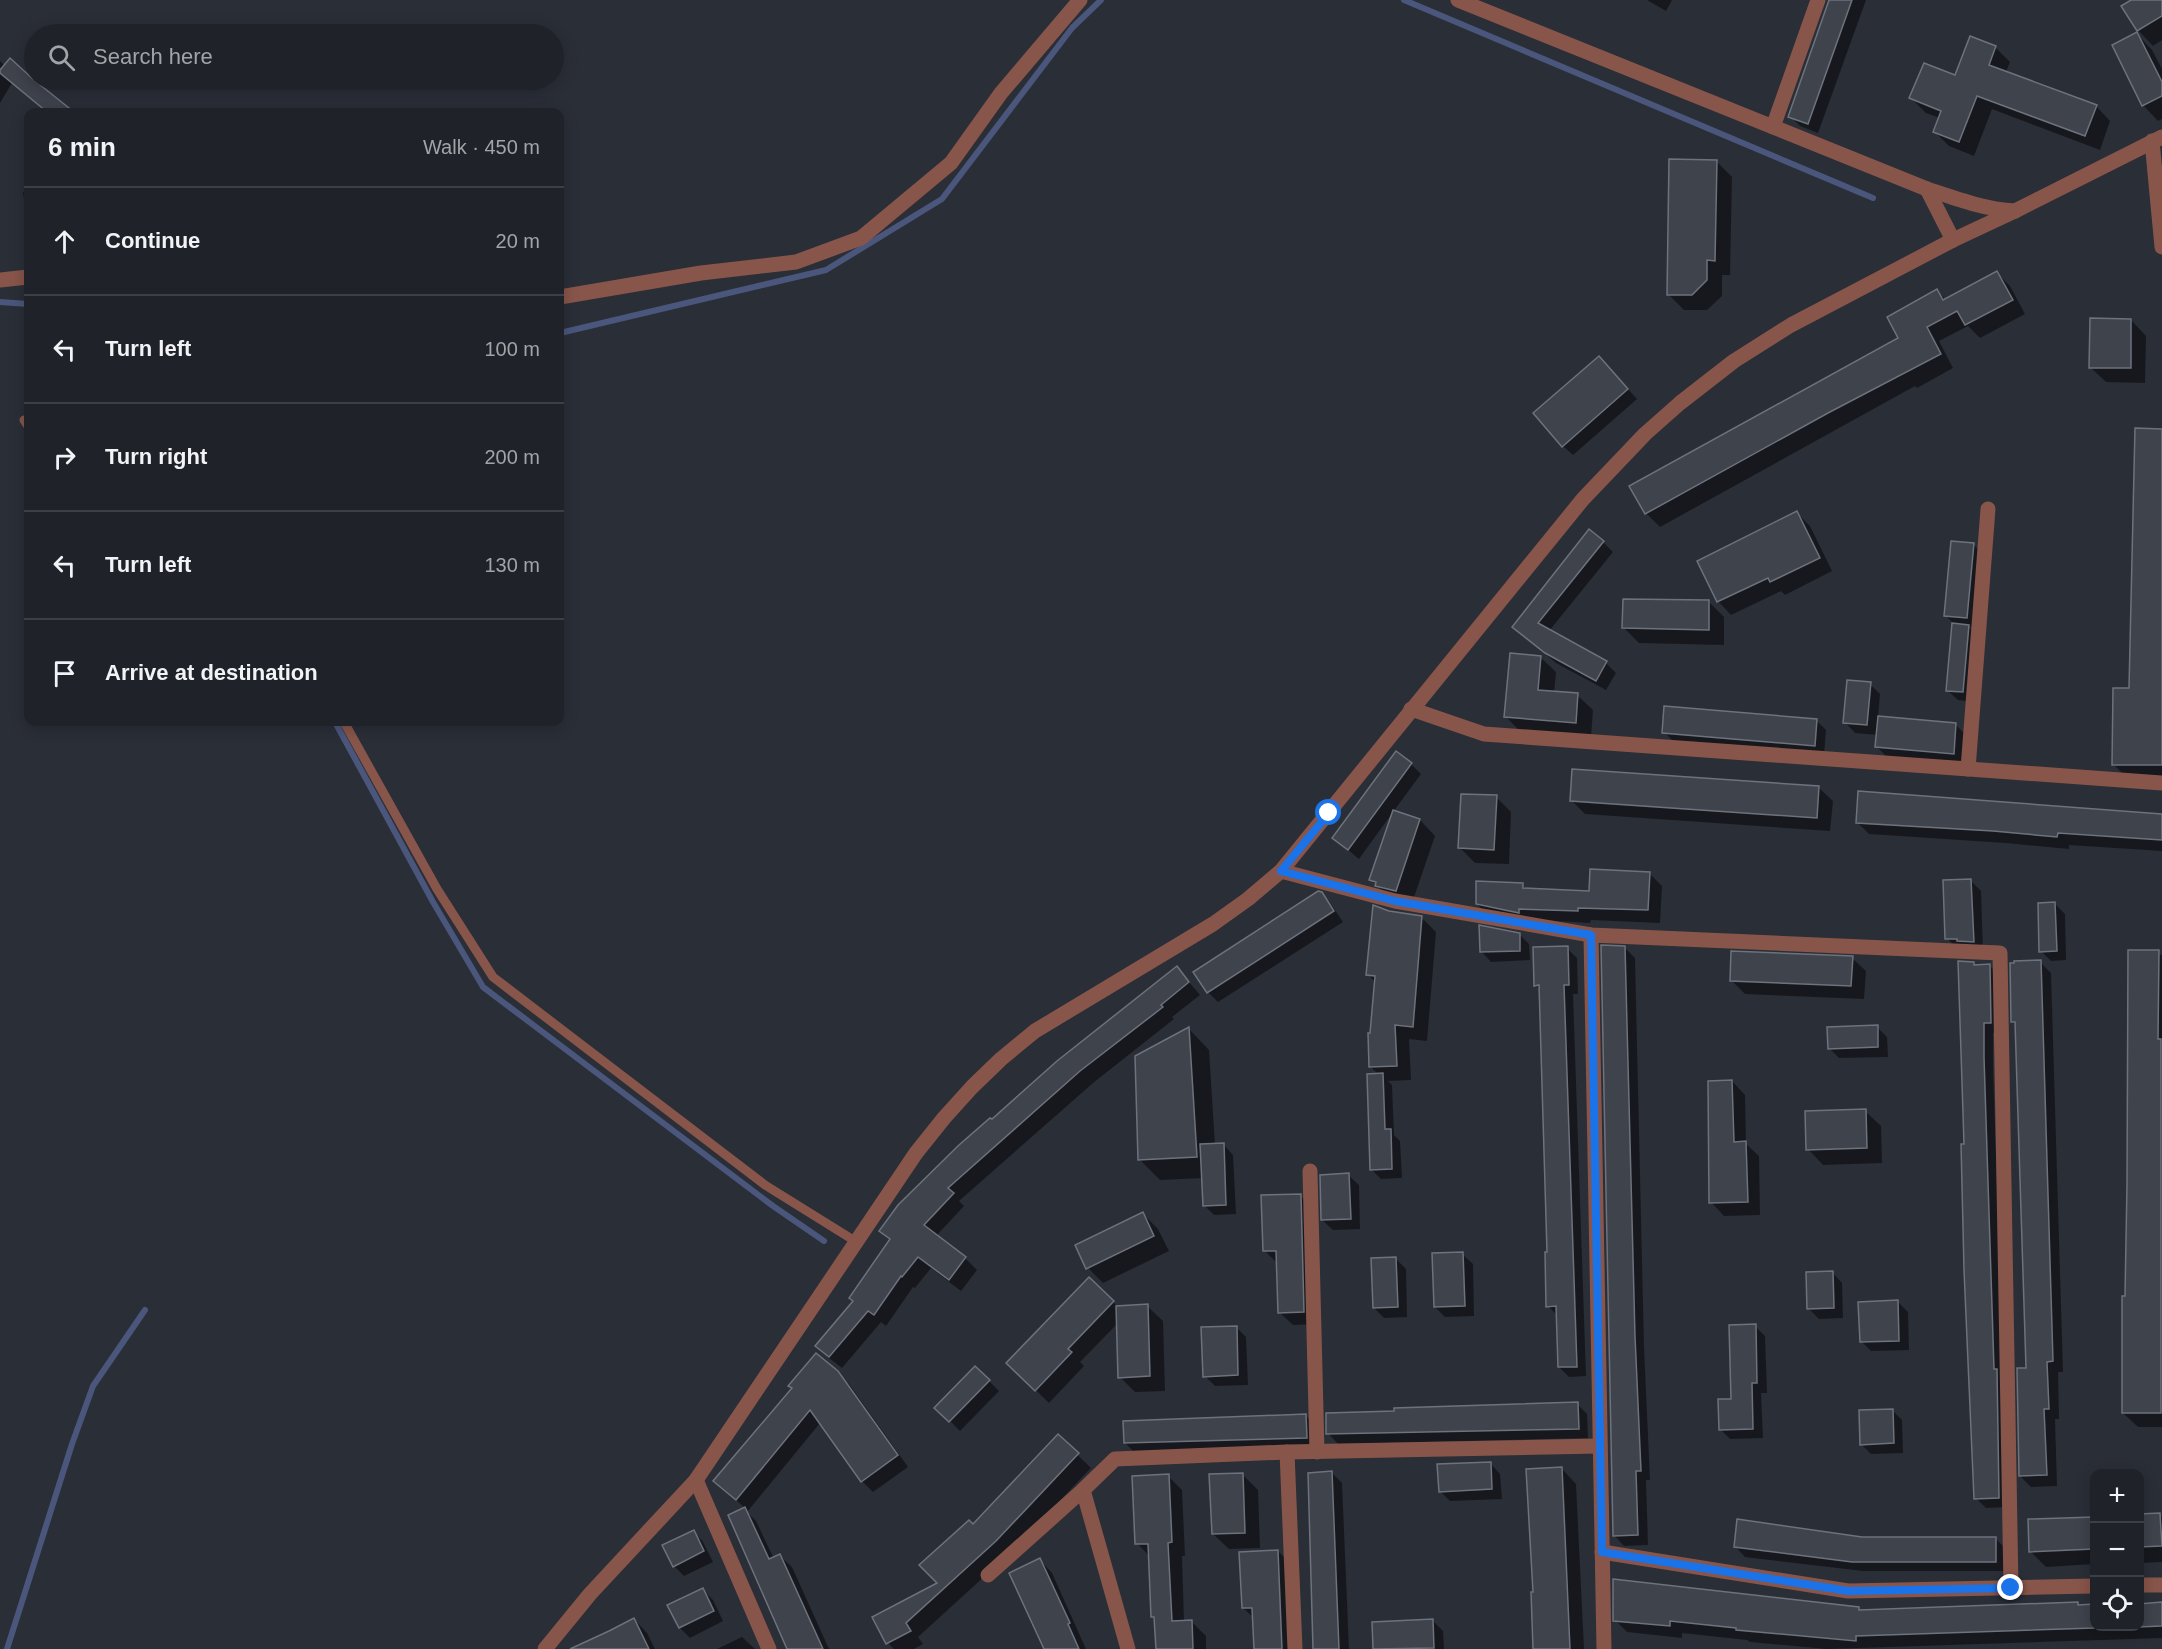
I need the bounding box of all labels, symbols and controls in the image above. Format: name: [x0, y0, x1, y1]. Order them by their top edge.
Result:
search box: [24, 24, 564, 90]
icon: search: [45, 41, 78, 74]
text: Search here: [93, 44, 213, 69]
text: 6 min: [48, 132, 116, 162]
text: Walk · 450 m: [423, 136, 540, 158]
icon: ahead: [48, 225, 81, 258]
text: Continue: [105, 228, 200, 253]
text: 20 m: [496, 230, 540, 252]
icon: left: [48, 333, 81, 366]
text: Turn left: [105, 336, 191, 361]
text: 100 m: [484, 338, 540, 360]
icon: right: [48, 441, 81, 474]
text: Turn right: [105, 444, 207, 469]
text: 200 m: [484, 446, 540, 468]
icon: left: [48, 549, 81, 582]
text: Turn left: [105, 552, 191, 577]
text: 130 m: [484, 554, 540, 576]
icon: arrive: [48, 657, 81, 690]
text: Arrive at destination: [105, 660, 318, 685]
route start: [1315, 799, 1341, 825]
map controls: [2090, 1469, 2144, 1631]
button: +: [2090, 1469, 2144, 1523]
button: −: [2090, 1523, 2144, 1577]
route end: [1997, 1574, 2023, 1600]
button: locate: [2090, 1577, 2144, 1631]

